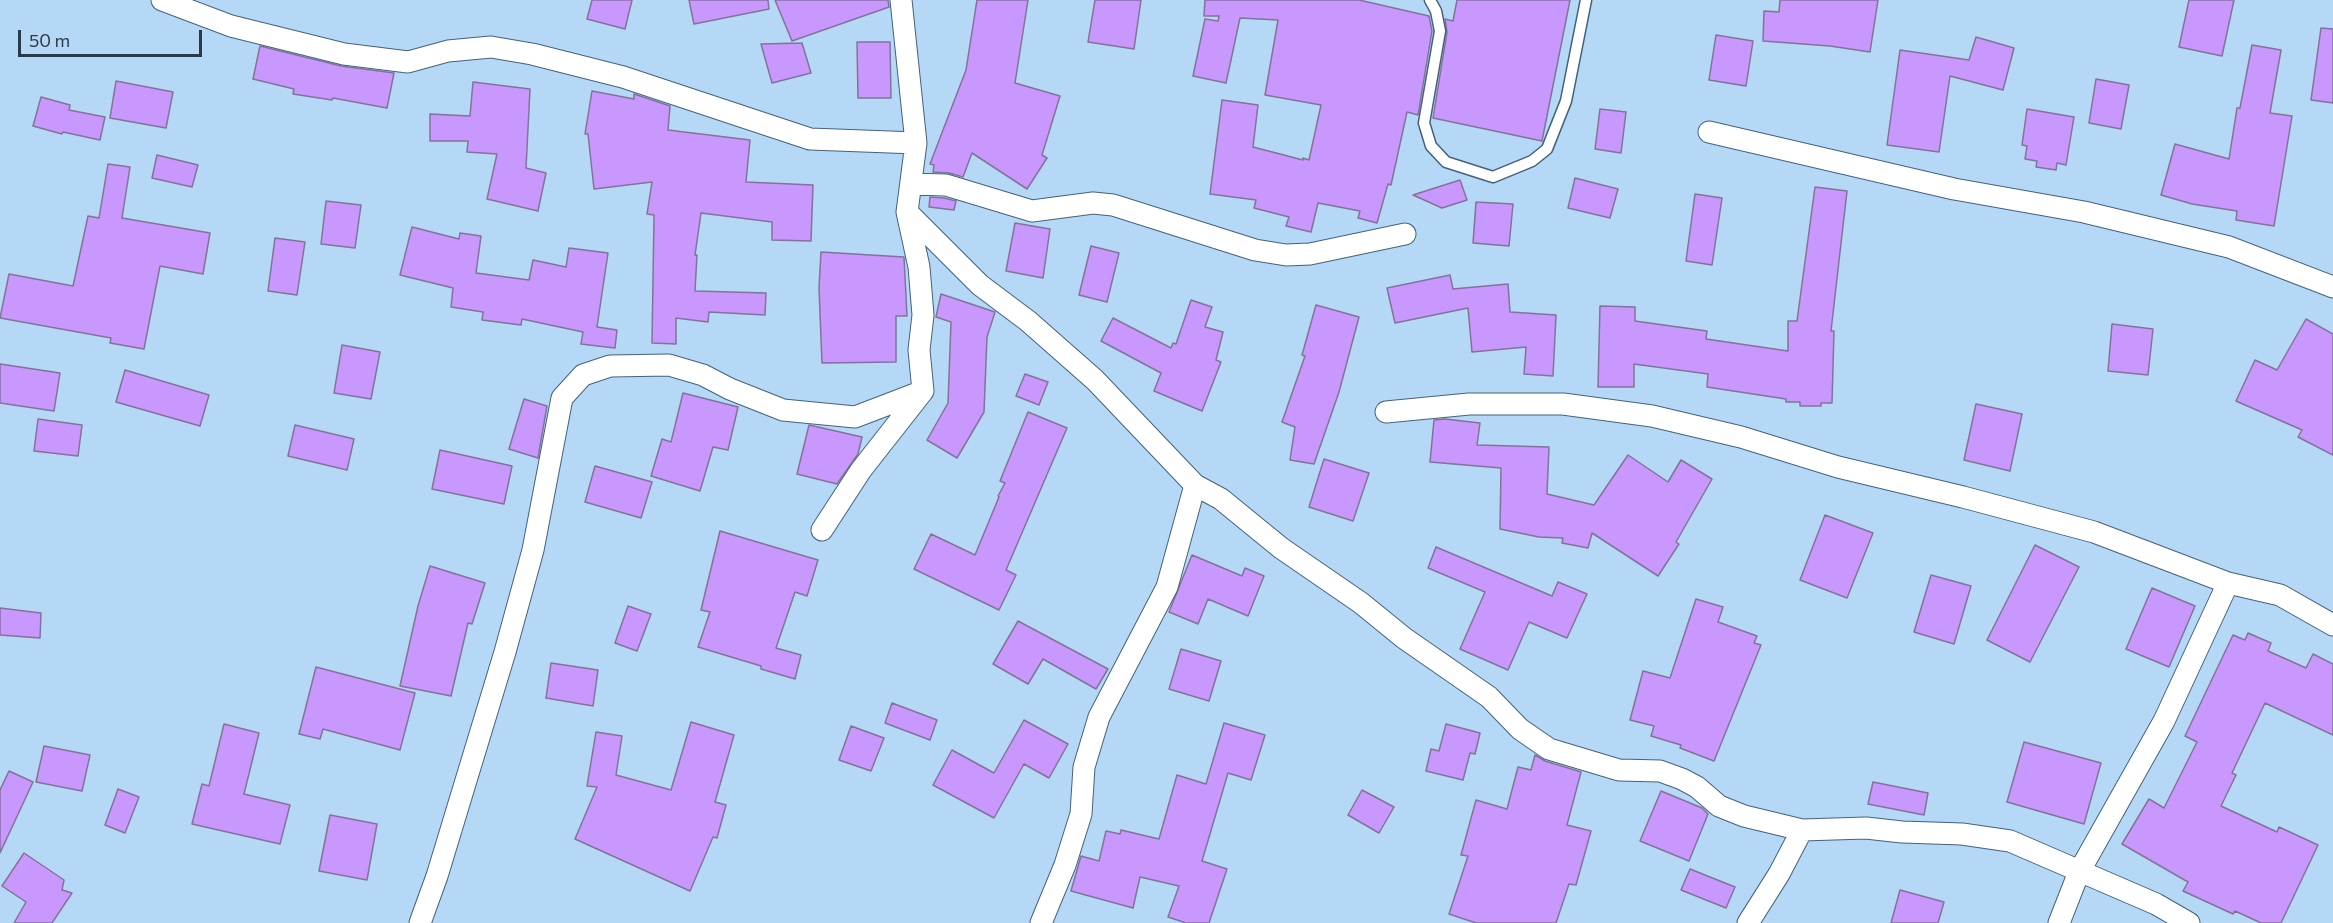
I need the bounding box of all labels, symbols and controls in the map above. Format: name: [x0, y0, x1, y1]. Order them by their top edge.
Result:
scale bar: [21, 18, 206, 56]
text: 50 m: [29, 29, 70, 51]

